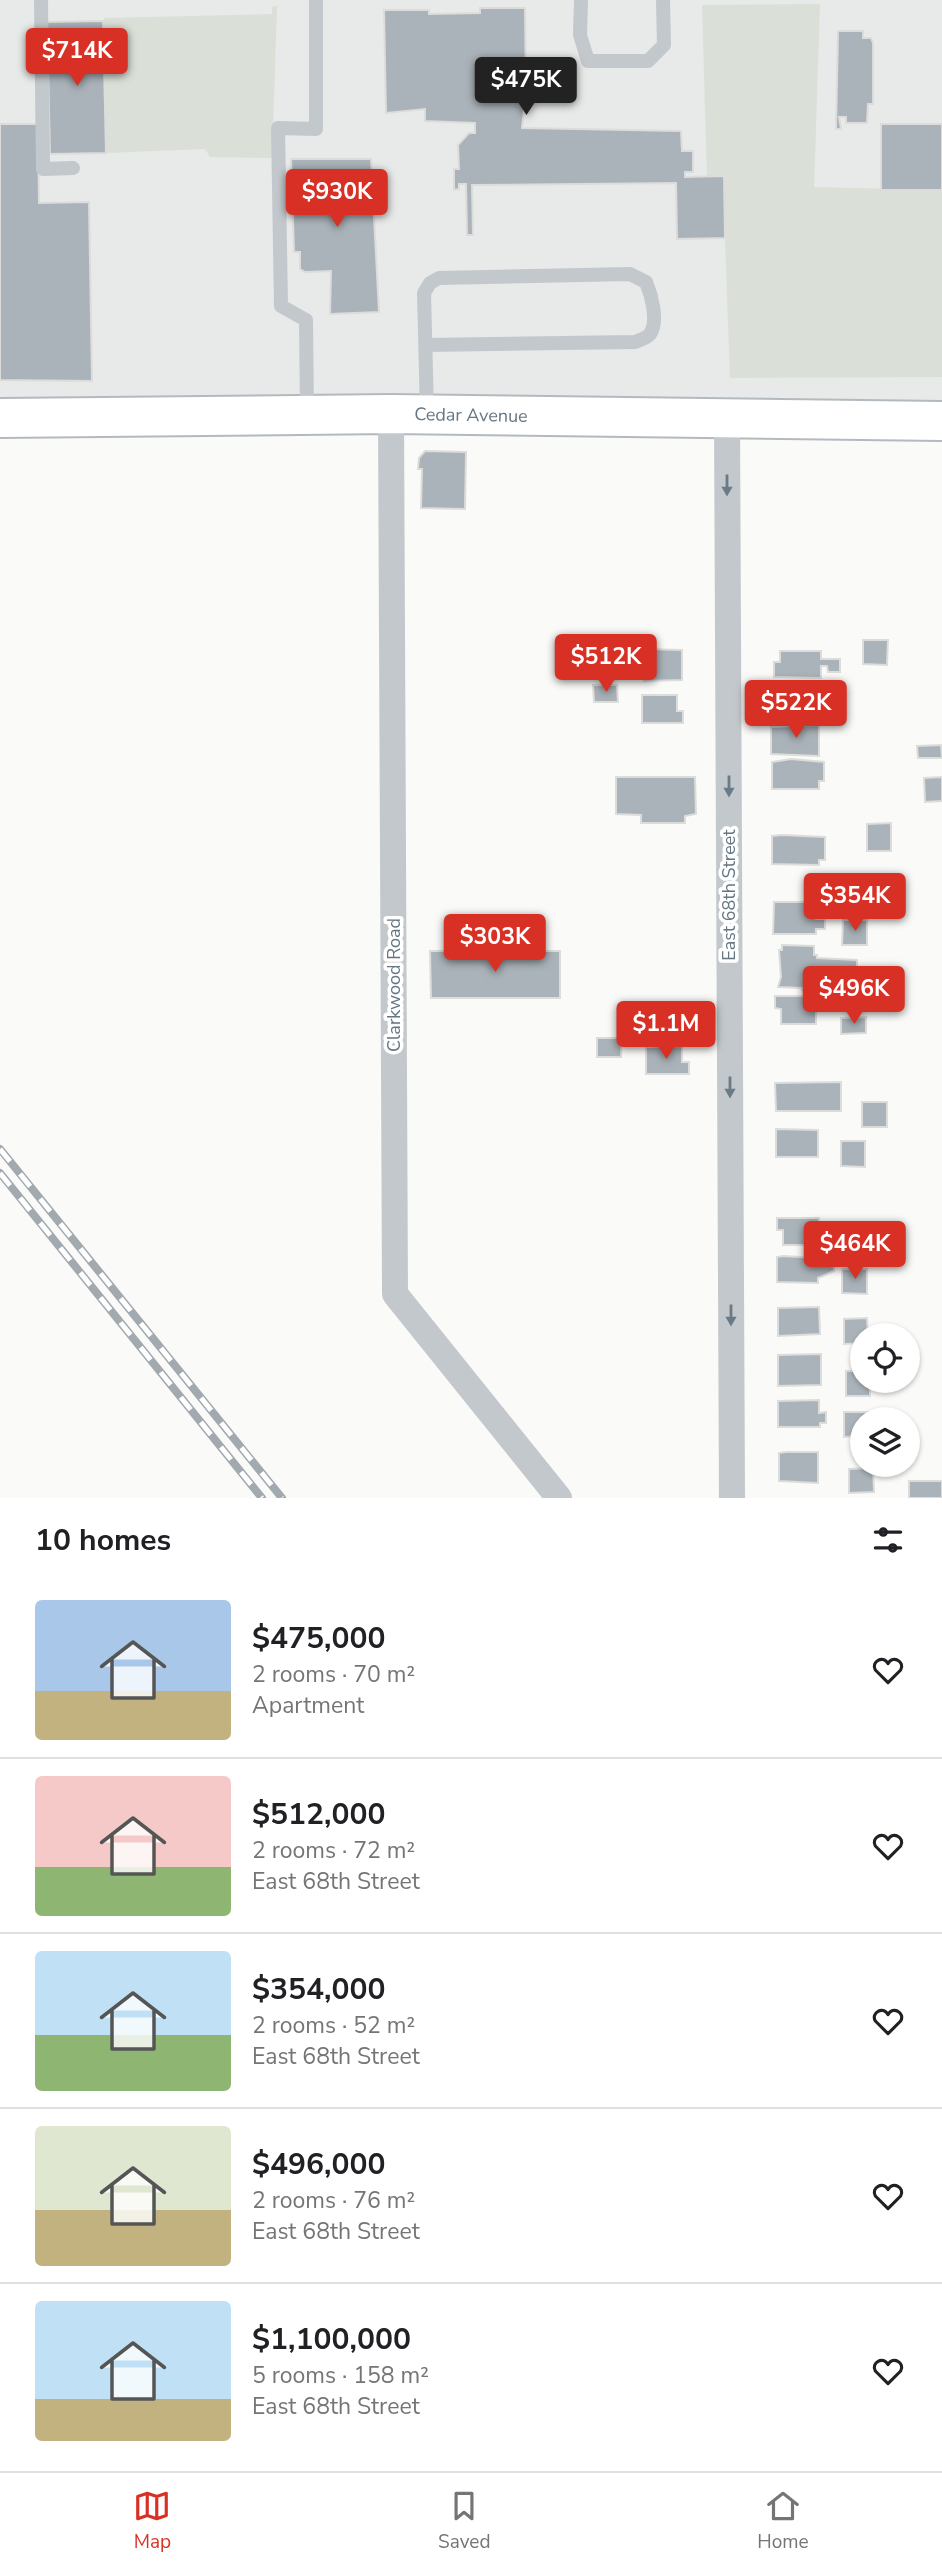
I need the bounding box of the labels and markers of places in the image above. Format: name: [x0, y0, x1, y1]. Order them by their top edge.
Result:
pin: $714K: [28, 28, 126, 88]
pin: $475K: [477, 58, 575, 117]
pin: $930K: [288, 170, 386, 229]
pin: $512K: [557, 634, 655, 694]
pin: $522K: [747, 680, 845, 740]
pin: $354K: [806, 874, 904, 933]
pin: $303K: [446, 914, 544, 974]
pin: $496K: [805, 967, 903, 1026]
pin: $1.1M: [617, 1002, 715, 1061]
pin: $464K: [806, 1222, 904, 1281]

